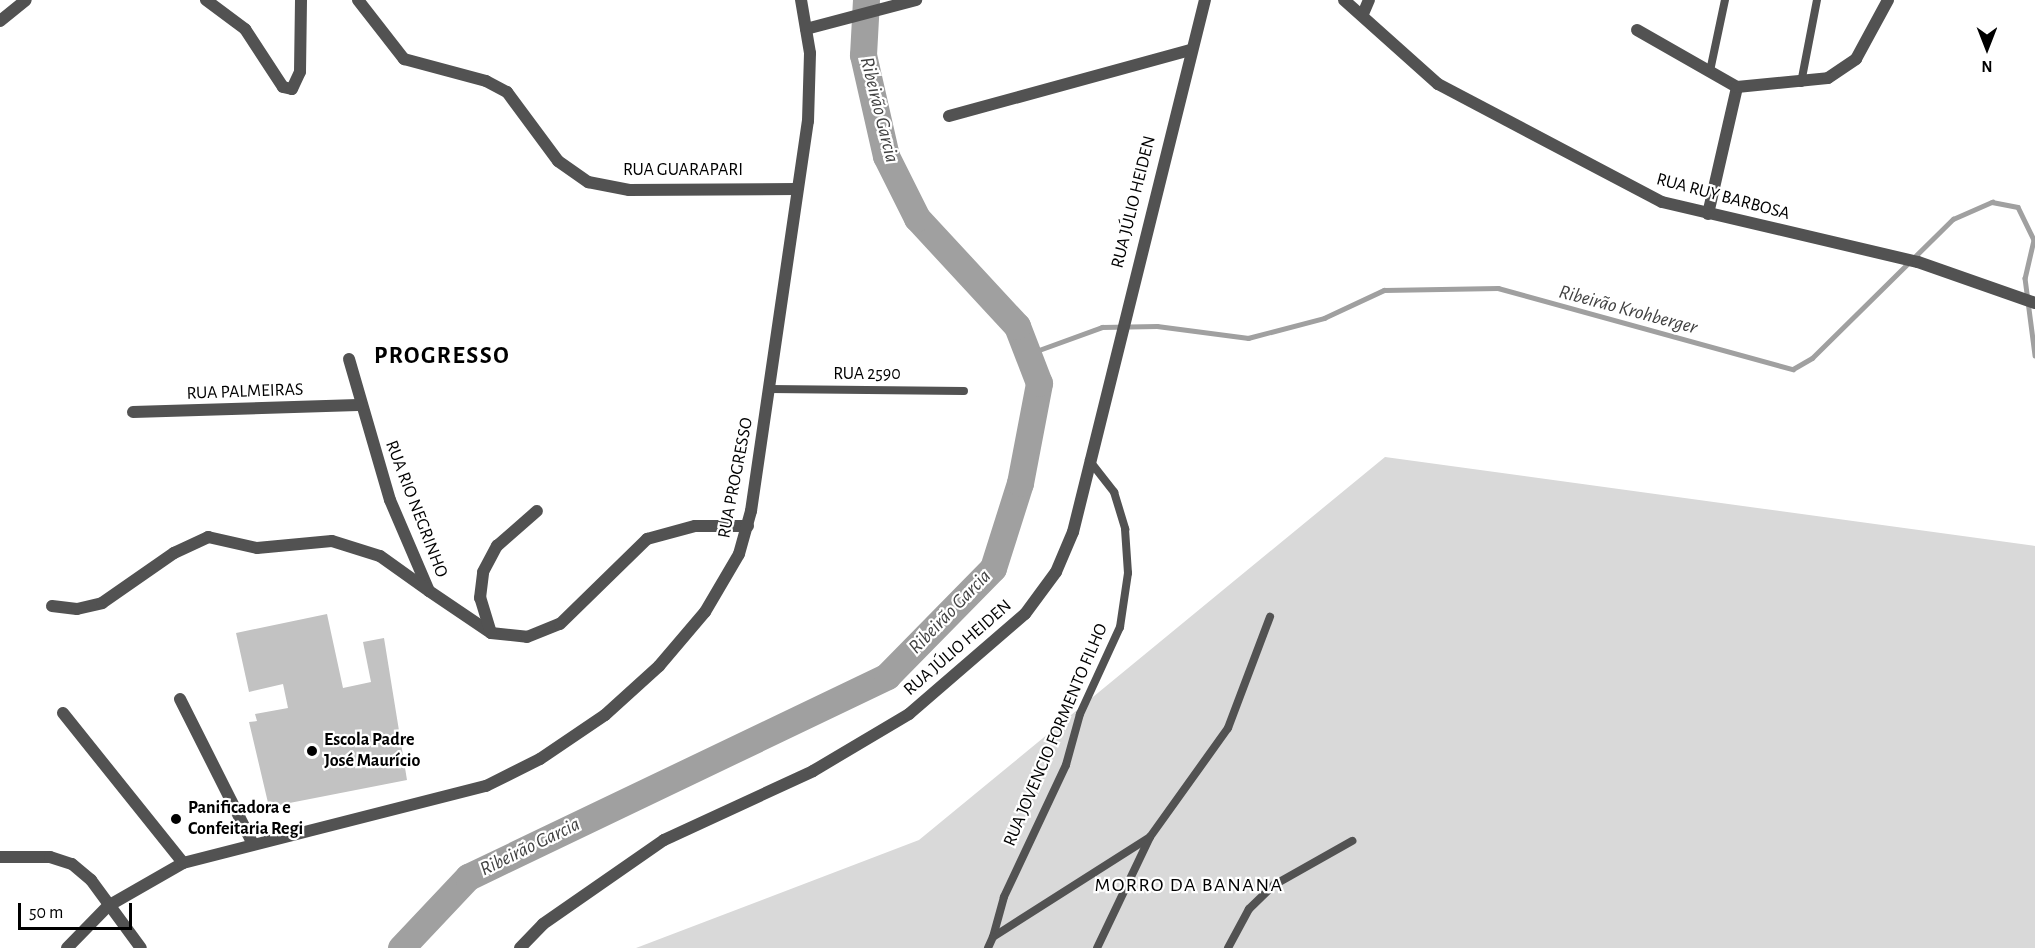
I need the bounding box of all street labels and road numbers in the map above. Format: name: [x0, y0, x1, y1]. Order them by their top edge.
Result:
street label: RUA JÚLIO HEIDEN: [1107, 134, 1161, 270]
street label: RUA GUARAPARI: [623, 159, 743, 181]
street label: RUA RUY BARBOSA: [1654, 169, 1792, 225]
street label: RUA 2590: [833, 363, 901, 385]
street label: RUA PALMEIRAS: [186, 379, 304, 405]
street label: RUA PROGRESSO: [714, 416, 758, 540]
street label: RUA RIO NEGRINHO: [380, 437, 452, 581]
street label: RUA JÚLIO HEIDEN: [900, 595, 1016, 701]
street label: RUA JOVENCIO FORMENTO FILHO: [999, 620, 1113, 850]

